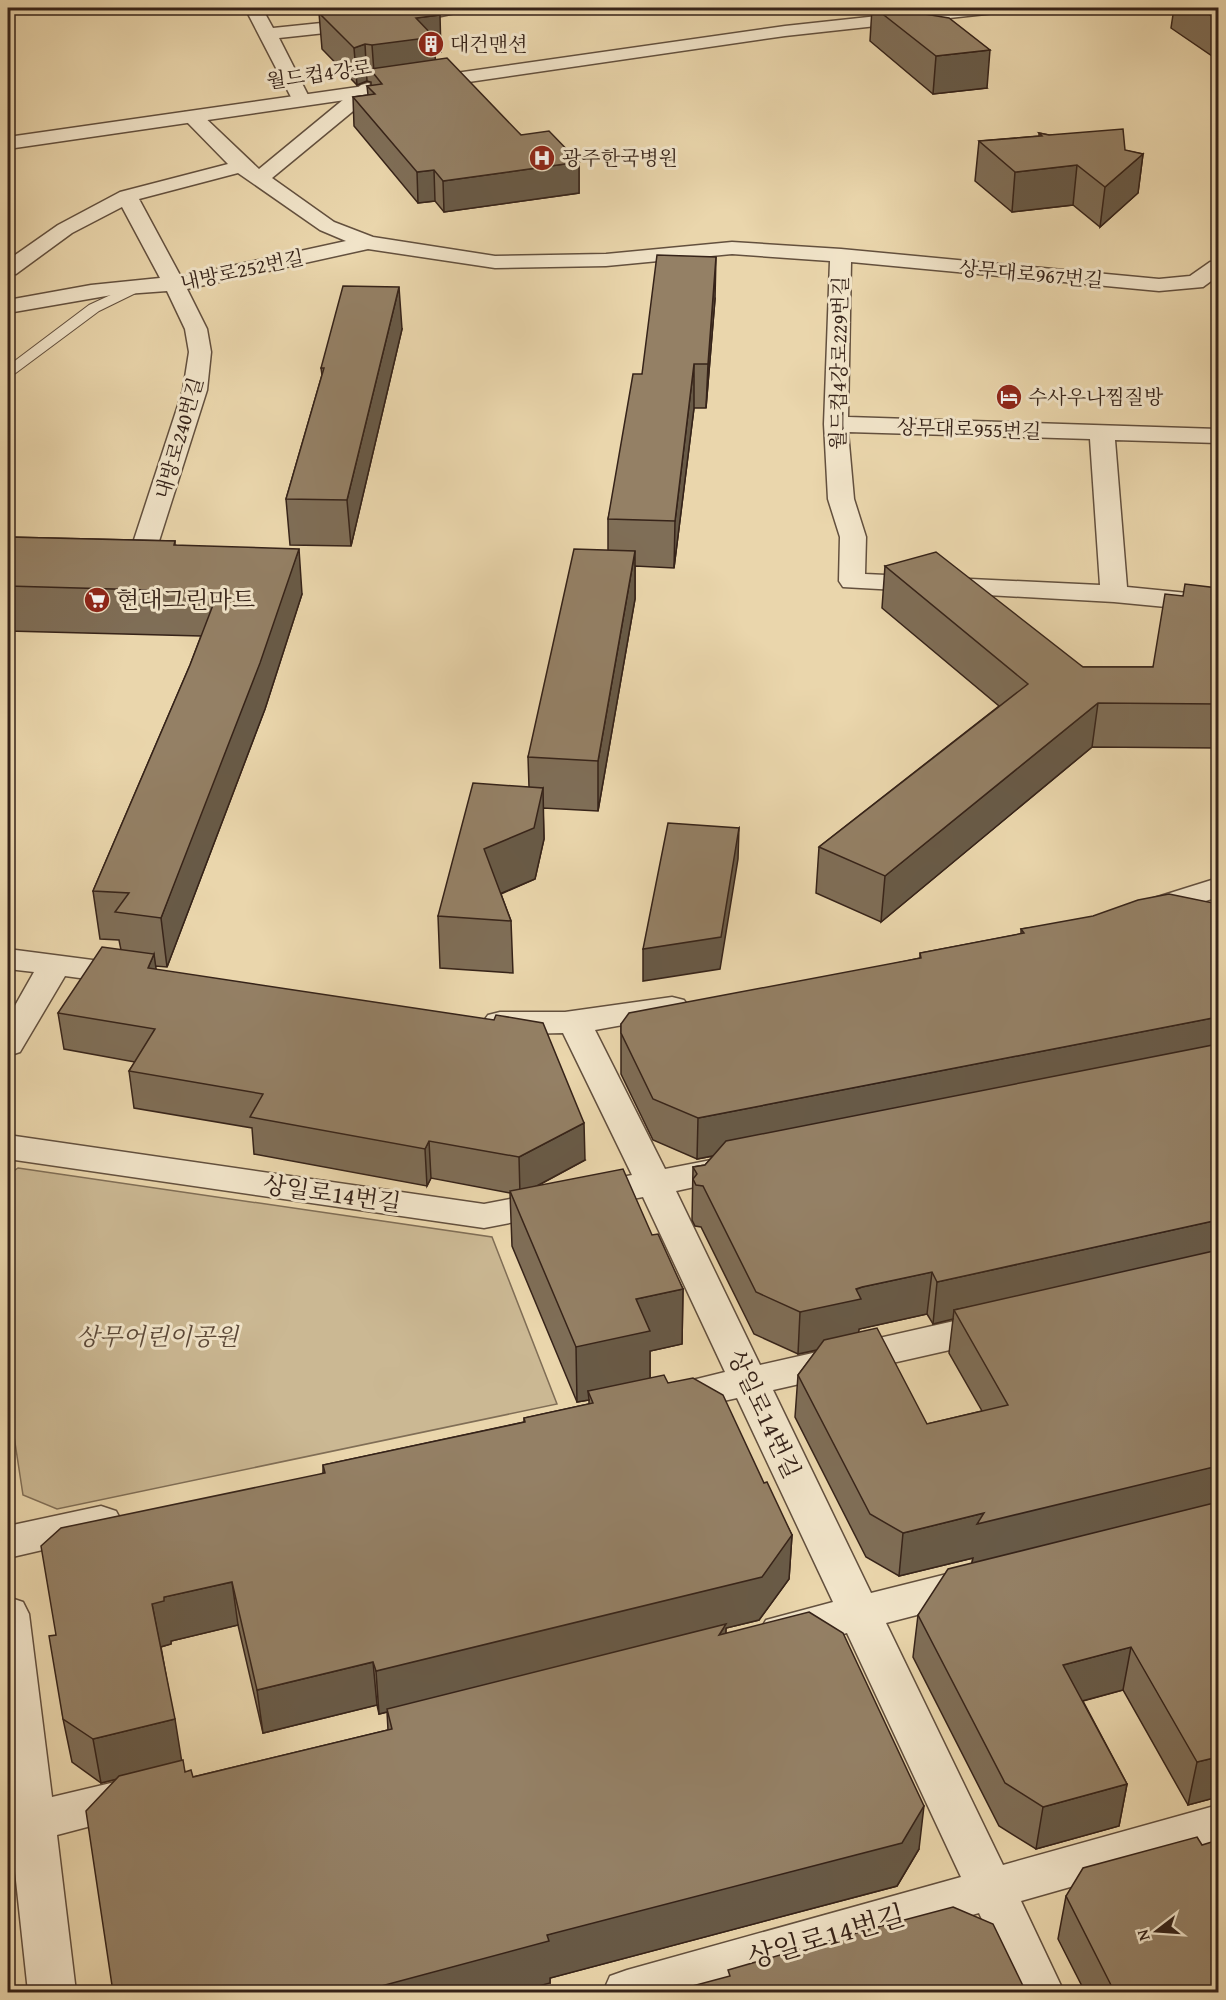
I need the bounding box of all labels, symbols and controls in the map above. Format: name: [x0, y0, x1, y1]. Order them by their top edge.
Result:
building icon: 대건맨션: [416, 29, 446, 59]
place label: 대건맨션: [450, 29, 527, 58]
street label: 월드컵4강로: [264, 52, 374, 95]
hospital icon: 광주한국병원: [527, 143, 557, 173]
place label: 광주한국병원: [562, 143, 678, 172]
street label: 내방로252번길: [178, 242, 306, 297]
street label: 상무대로967번길: [958, 253, 1104, 294]
street label: 월드컵4강로229번길: [822, 276, 855, 450]
street label: 내방로240번길: [147, 374, 210, 502]
hotel icon: 수사우나찜질방: [994, 382, 1024, 412]
place label: 수사우나찜질방: [1028, 382, 1164, 411]
street label: 상무대로955번길: [896, 411, 1042, 446]
place label: 현대그린마트: [116, 582, 255, 617]
supermarket icon: 현대그린마트: [82, 585, 112, 615]
street label: 상일로14번길: [261, 1167, 403, 1221]
park label: 상무어린이공원: [76, 1319, 240, 1354]
street label: 상일로14번길: [719, 1343, 810, 1484]
street label: 상일로14번길: [742, 1893, 909, 1978]
north arrow: [1127, 1901, 1187, 1961]
text: N: [1130, 1926, 1156, 1944]

